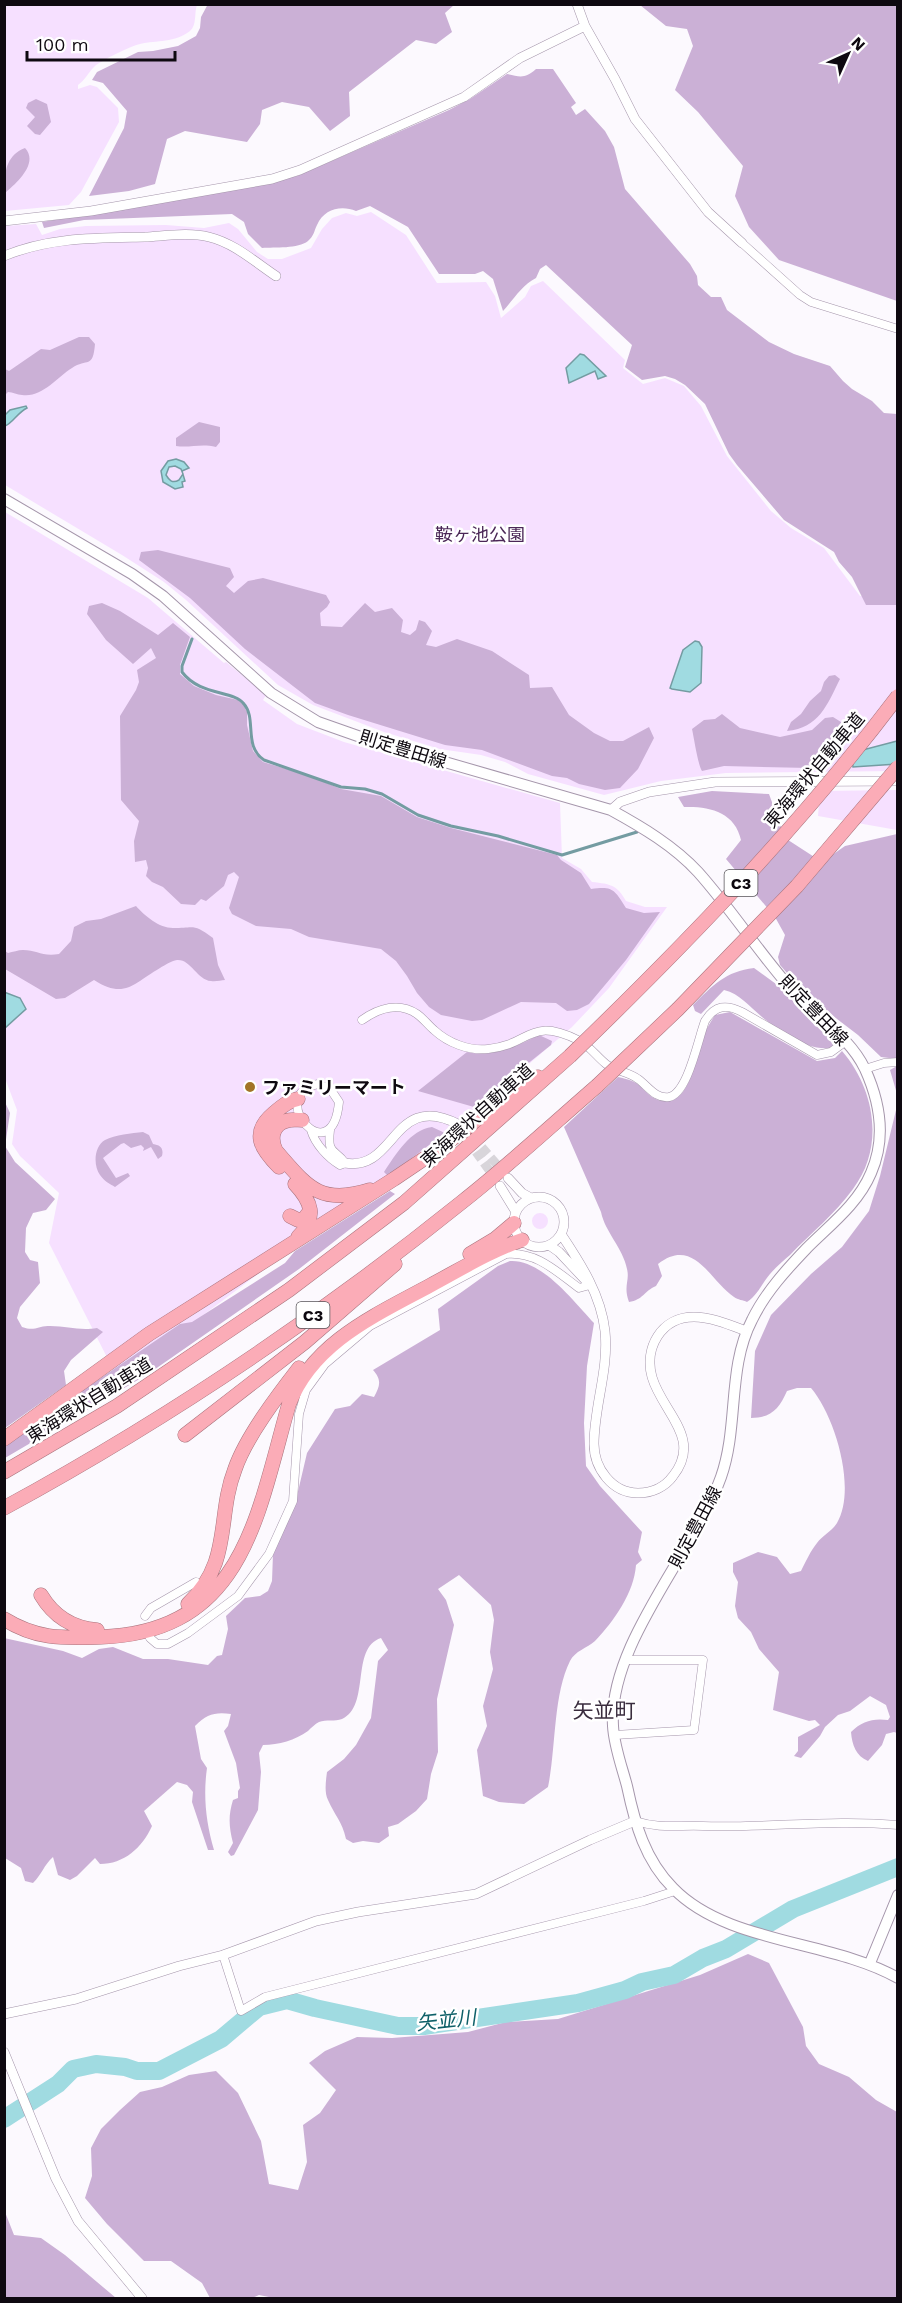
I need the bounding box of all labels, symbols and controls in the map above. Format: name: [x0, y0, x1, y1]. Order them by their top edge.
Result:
scale bar: [27, 24, 176, 62]
north arrow: [818, 24, 878, 84]
text: N: [847, 33, 869, 55]
text: 100 m: [36, 34, 89, 55]
park label: 鞍ヶ池公園: [435, 524, 525, 545]
street label: 東海環状自動車道: [760, 708, 868, 832]
street label: 則定豊田線: [357, 726, 449, 772]
road number: C3: [724, 870, 758, 896]
street label: 則定豊田線: [775, 970, 853, 1050]
street label: 東海環状自動車道: [416, 1059, 538, 1171]
place label: ファミリーマート: [262, 1077, 406, 1098]
marker: ファミリーマート: [243, 1080, 257, 1094]
road number: C3: [296, 1302, 330, 1328]
street label: 東海環状自動車道: [22, 1353, 156, 1447]
street label: 則定豊田線: [665, 1482, 725, 1572]
district label: 矢並町: [573, 1698, 636, 1723]
water label: 矢並川: [415, 2005, 479, 2035]

